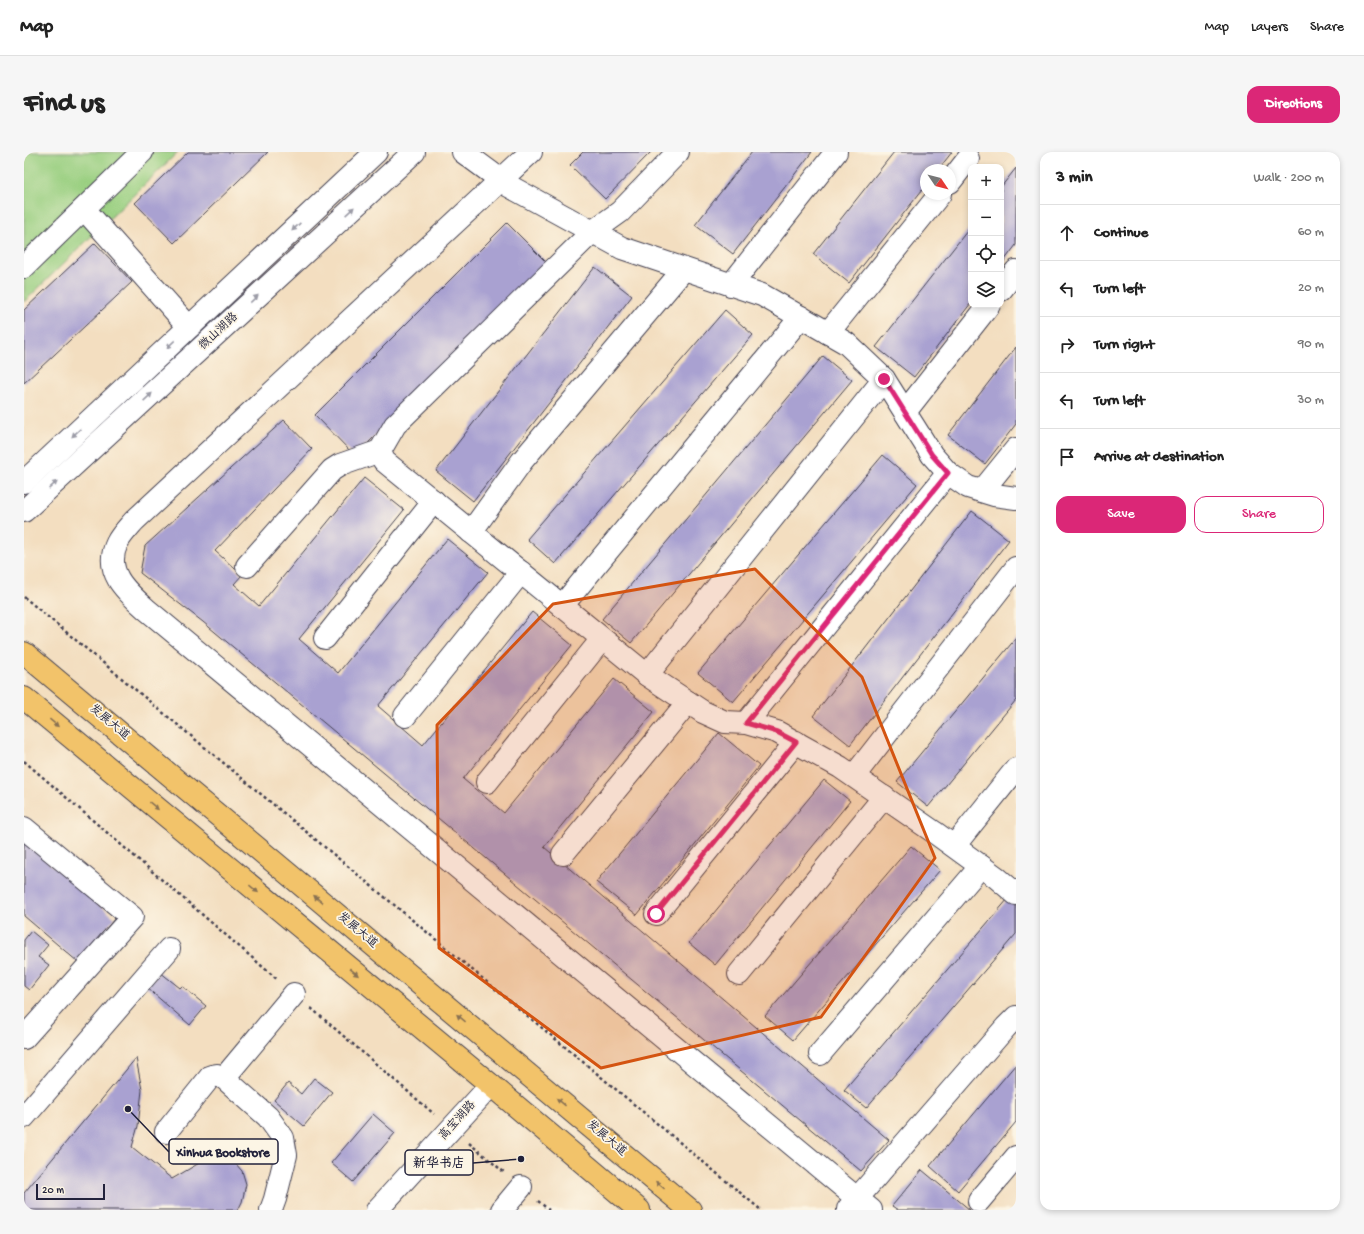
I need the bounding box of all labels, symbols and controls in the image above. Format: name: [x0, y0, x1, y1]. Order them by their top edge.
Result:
text: Map: [20, 16, 53, 39]
text: Map: [1205, 19, 1229, 36]
text: Layers: [1251, 19, 1288, 36]
text: Share: [1310, 19, 1344, 36]
button: Directions: [1247, 86, 1340, 123]
text: Find us: [24, 88, 104, 121]
north arrow: [920, 164, 956, 200]
map controls: [968, 164, 1004, 308]
button: +: [968, 164, 1004, 200]
text: 3 min: [1056, 168, 1093, 188]
text: Walk · 200 m: [1253, 171, 1324, 186]
button: −: [968, 200, 1004, 236]
one-way arrow: [345, 207, 355, 216]
one-way arrow: [291, 222, 301, 231]
icon: ahead: [1056, 222, 1078, 244]
text: Continue: [1094, 224, 1148, 242]
text: 60 m: [1298, 225, 1324, 240]
button: locate: [968, 236, 1004, 272]
button: layers: [968, 272, 1004, 308]
icon: left: [1056, 278, 1078, 300]
text: Turn left: [1094, 280, 1145, 298]
text: 20 m: [1298, 281, 1324, 296]
one-way arrow: [249, 295, 260, 304]
street label: 微山湖路: [196, 310, 241, 353]
icon: right: [1056, 334, 1078, 356]
text: Turn right: [1094, 336, 1154, 354]
text: 90 m: [1298, 337, 1324, 352]
one-way arrow: [166, 340, 176, 349]
route end: [875, 370, 893, 388]
icon: left: [1056, 390, 1078, 412]
text: Turn left: [1094, 392, 1145, 410]
one-way arrow: [144, 393, 153, 402]
text: 30 m: [1298, 393, 1324, 408]
one-way arrow: [71, 428, 81, 438]
icon: arrive: [1056, 446, 1078, 468]
text: Arrive at destination: [1094, 448, 1224, 466]
one-way arrow: [48, 480, 58, 490]
button: Save: [1056, 496, 1186, 533]
button: Share: [1194, 496, 1324, 533]
street label: 发展大道: [86, 701, 133, 744]
one-way arrow: [49, 719, 59, 728]
one-way arrow: [149, 802, 160, 811]
one-way arrow: [249, 885, 260, 894]
one-way arrow: [313, 894, 324, 903]
route start: [647, 905, 665, 923]
street label: 发展大道: [334, 909, 381, 952]
one-way arrow: [349, 968, 360, 976]
one-way arrow: [455, 1014, 466, 1023]
one-way arrow: [555, 1097, 566, 1106]
street label: 高宝湖路: [436, 1098, 479, 1144]
street label: 发展大道: [583, 1117, 630, 1160]
callout: Xinhua Bookstore: [169, 1139, 278, 1164]
text: Xinhua Bookstore: [175, 1146, 271, 1161]
callout: 新华书店: [405, 1150, 473, 1175]
text: 新华书店: [413, 1156, 465, 1172]
one-way arrow: [655, 1180, 666, 1189]
scale bar: [36, 1182, 105, 1201]
text: 20 m: [42, 1185, 64, 1197]

